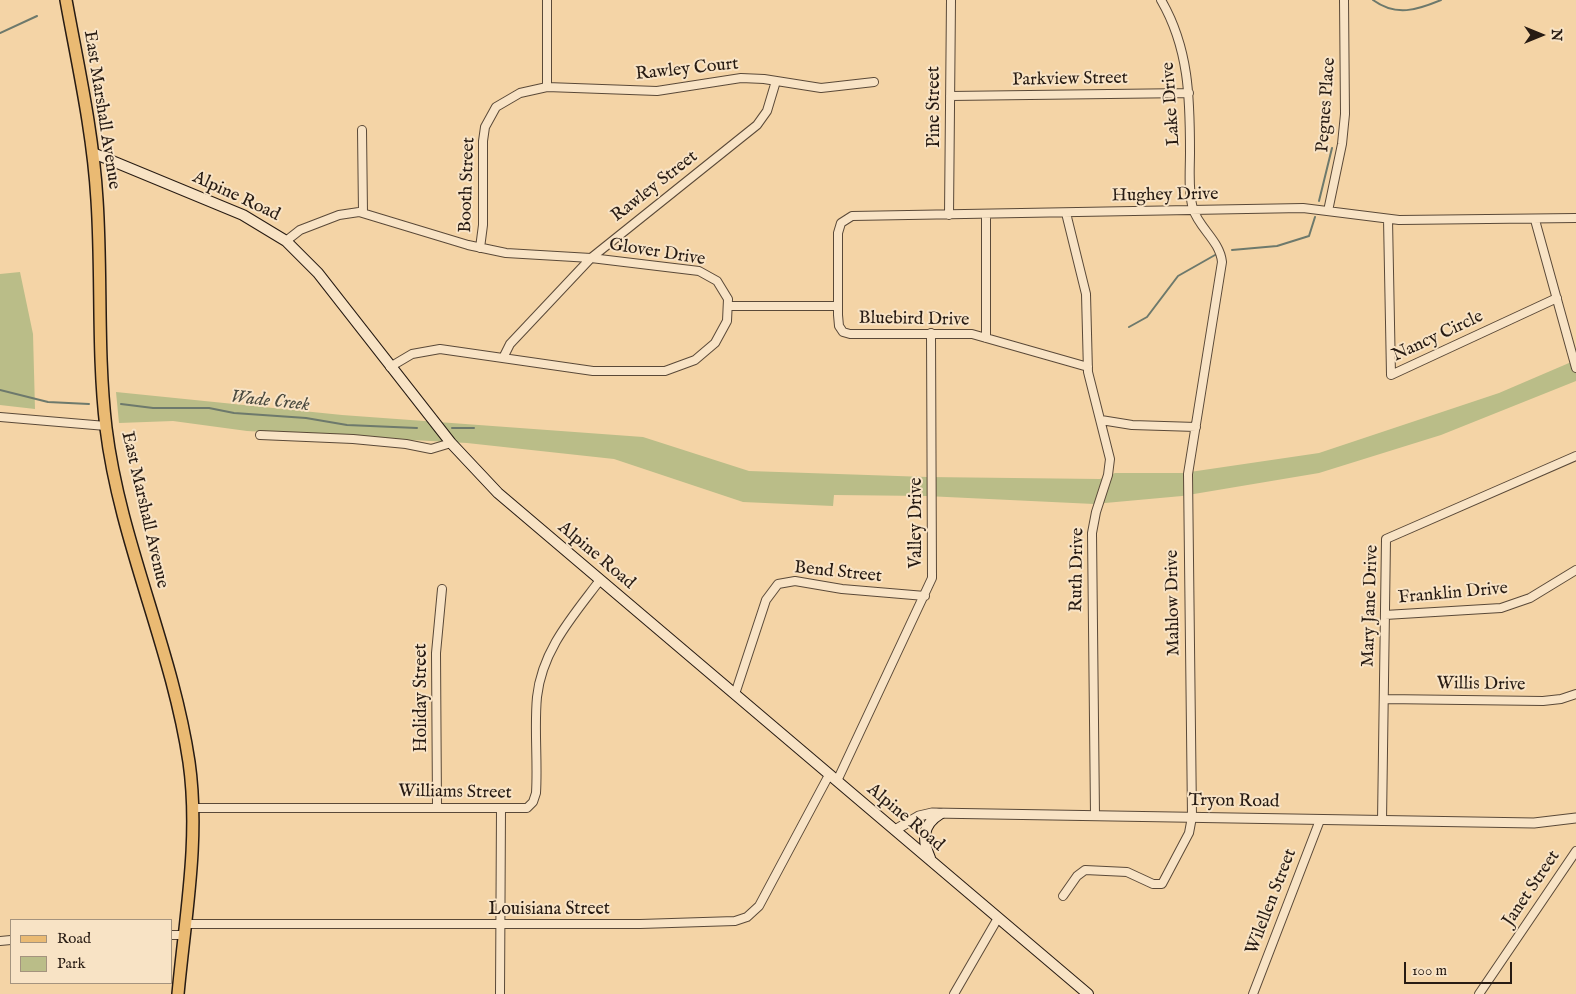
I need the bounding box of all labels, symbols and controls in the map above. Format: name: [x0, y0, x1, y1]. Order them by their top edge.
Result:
north arrow: [1516, 10, 1566, 60]
street label: East Marshall Avenue: [78, 29, 124, 191]
text: N: [1547, 29, 1565, 41]
street label: Rawley Court: [634, 54, 740, 86]
street label: Pegues Place: [1313, 57, 1341, 153]
street label: Lake Drive: [1158, 61, 1186, 147]
street label: Pine Street: [924, 66, 946, 148]
street label: Parkview Street: [1012, 68, 1128, 92]
street label: Booth Street: [456, 137, 480, 233]
street label: Rawley Street: [608, 147, 702, 227]
street label: Alpine Road: [189, 167, 283, 227]
street label: Hughey Drive: [1111, 184, 1219, 208]
street label: Glover Drive: [607, 235, 707, 271]
street label: Nancy Circle: [1389, 307, 1487, 367]
street label: Bluebird Drive: [858, 308, 970, 332]
water label: Wade Creek: [229, 387, 311, 417]
street label: East Marshall Avenue: [115, 429, 173, 591]
street label: Valley Drive: [906, 477, 928, 569]
street label: Alpine Road: [553, 517, 639, 595]
street label: Ruth Drive: [1066, 528, 1090, 612]
street label: Mary Jane Drive: [1358, 544, 1384, 668]
street label: Mahlow Drive: [1162, 550, 1186, 656]
street label: Bend Street: [793, 558, 883, 588]
street label: Franklin Drive: [1397, 578, 1509, 610]
street label: Holiday Street: [411, 643, 433, 753]
street label: Willis Drive: [1436, 673, 1526, 697]
street label: Alpine Road: [862, 779, 948, 857]
street label: Williams Street: [398, 781, 512, 805]
street label: Tryon Road: [1188, 790, 1280, 814]
street label: Wilellen Street: [1242, 846, 1302, 958]
street label: Janet Street: [1499, 847, 1565, 931]
street label: Louisiana Street: [488, 899, 610, 921]
legend: [10, 919, 172, 984]
text: Road: [57, 929, 91, 948]
scale bar: [1406, 952, 1514, 984]
text: Park: [57, 954, 86, 973]
text: 100 m: [1412, 961, 1447, 980]

